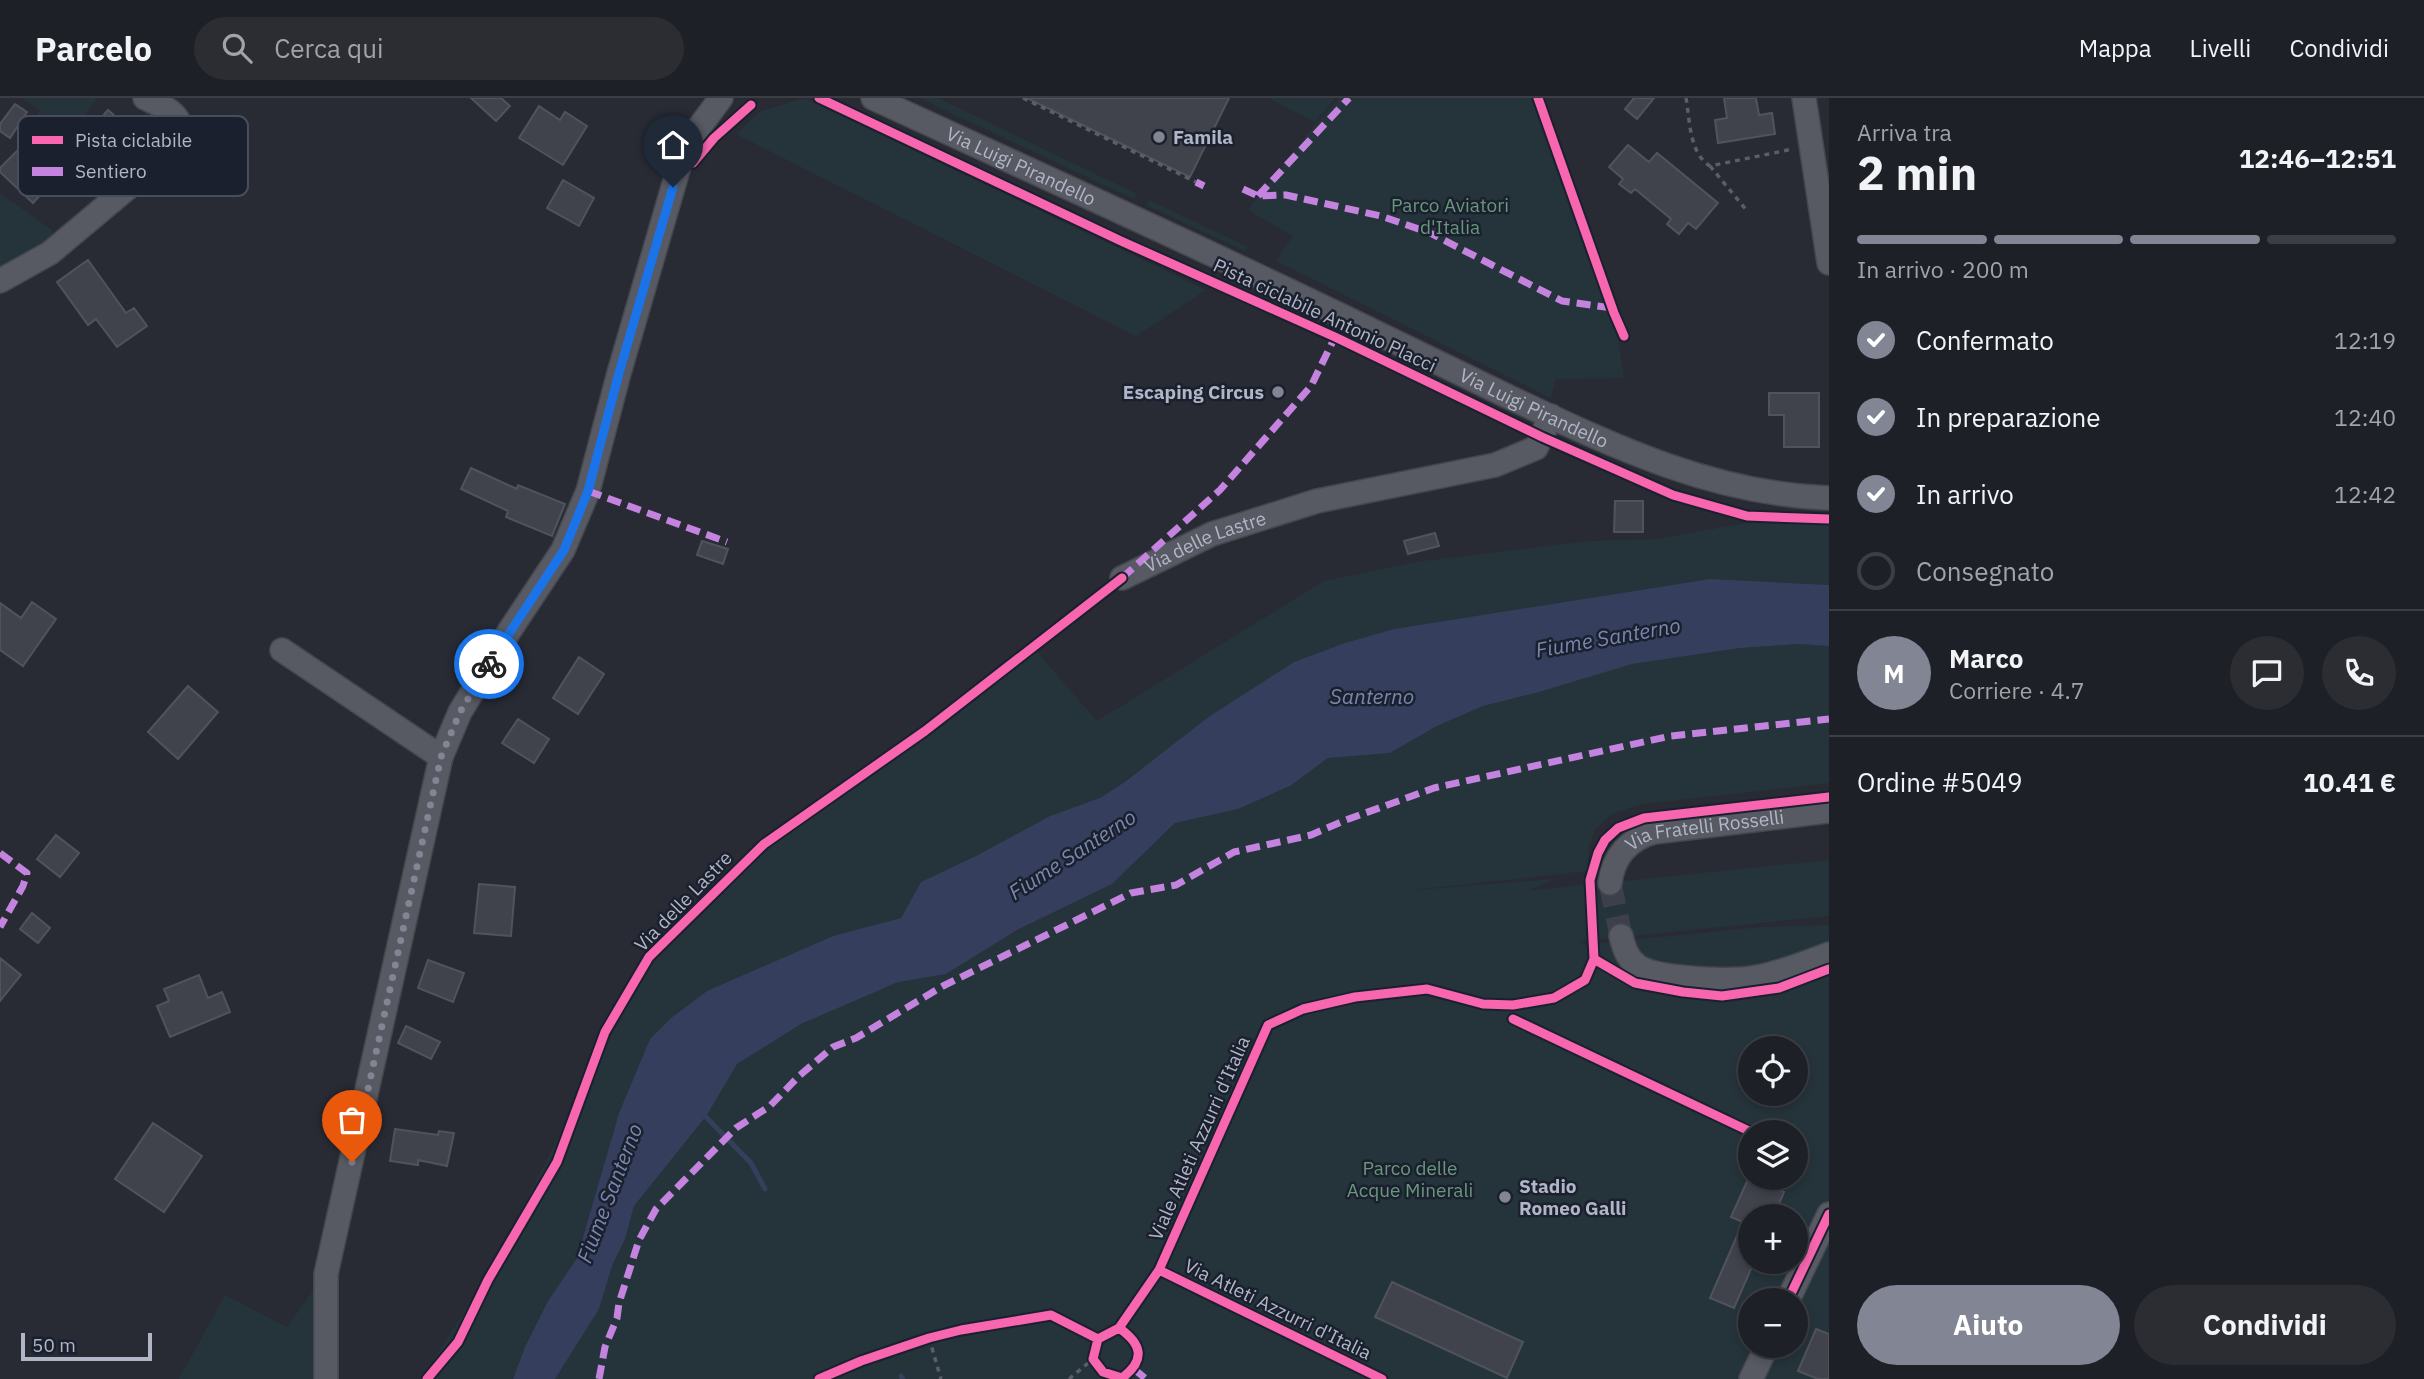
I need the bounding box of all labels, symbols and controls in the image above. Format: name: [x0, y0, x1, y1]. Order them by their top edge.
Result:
search box: [194, 17, 684, 80]
text: Parcelo: [35, 27, 152, 70]
icon: search: [218, 29, 256, 67]
text: Cerca qui: [274, 31, 383, 65]
text: Mappa: [2079, 32, 2152, 64]
text: Livelli: [2190, 32, 2251, 64]
text: Condividi: [2289, 32, 2389, 64]
pin: [643, 115, 703, 187]
legend: [18, 116, 248, 196]
text: Arriva tra: [1857, 117, 1952, 147]
street label: Via Luigi Pirandello: [943, 121, 1100, 211]
place label: Famila: [1173, 125, 1233, 149]
icon: home: [654, 126, 692, 164]
text: Pista ciclabile: [75, 128, 192, 152]
marker: Famila: [1151, 129, 1167, 145]
text: 12:46–12:51: [2239, 141, 2396, 175]
text: 2 min: [1857, 143, 1977, 203]
text: Sentiero: [75, 159, 147, 183]
park label: Parco Aviatori d'Italia: [1391, 193, 1509, 239]
street label: Pista ciclabile Antonio Placci: [1210, 253, 1440, 377]
text: In arrivo · 200 m: [1857, 254, 2029, 284]
icon: check: [1857, 321, 1895, 359]
text: Confermato: [1916, 323, 2054, 357]
text: 12:19: [2334, 325, 2396, 355]
street label: Via Luigi Pirandello: [1456, 363, 1612, 453]
place label: Escaping Circus: [1123, 380, 1264, 404]
marker: Escaping Circus: [1270, 384, 1286, 400]
icon: check: [1857, 398, 1895, 436]
text: In preparazione: [1916, 400, 2101, 434]
text: 12:40: [2334, 402, 2396, 432]
icon: check: [1857, 475, 1895, 513]
text: In arrivo: [1916, 477, 2014, 511]
text: 12:42: [2334, 479, 2396, 509]
street label: Via delle Lastre: [1140, 506, 1269, 577]
text: Consegnato: [1916, 554, 2054, 588]
water label: Fiume Santerno: [1533, 610, 1683, 664]
courier: [454, 629, 524, 699]
button: chat: [2230, 636, 2304, 710]
button: phone: [2322, 636, 2396, 710]
text: Marco: [1949, 641, 2023, 675]
icon: bike: [470, 645, 508, 683]
text: M: [1883, 656, 1905, 690]
text: Corriere · 4.7: [1949, 675, 2085, 705]
water label: Santerno: [1330, 682, 1414, 710]
text: Ordine #5049: [1857, 765, 2023, 799]
text: 10.41 €: [2303, 765, 2396, 799]
water label: Fiume Santerno: [1003, 802, 1141, 906]
street label: Via Fratelli Rosselli: [1620, 804, 1785, 856]
street label: Via delle Lastre: [629, 846, 737, 956]
street label: Viale Atleti Azzurri d'Italia: [1143, 1032, 1255, 1244]
map controls: [1738, 1036, 1808, 1358]
button: locate: [1738, 1036, 1808, 1106]
pin: [322, 1090, 382, 1162]
icon: bag: [333, 1101, 371, 1139]
water label: Fiume Santerno: [570, 1119, 648, 1267]
button: layers: [1738, 1120, 1808, 1190]
park label: Parco delle Acque Minerali: [1347, 1156, 1473, 1202]
place label: Stadio Romeo Galli: [1519, 1174, 1626, 1220]
marker: Stadio Romeo Galli: [1497, 1189, 1513, 1205]
button: +: [1738, 1204, 1808, 1274]
street label: Via Atleti Azzurri d'Italia: [1180, 1253, 1376, 1365]
button: Aiuto: [1857, 1285, 2120, 1365]
button: Condividi: [2134, 1285, 2396, 1365]
button: −: [1738, 1288, 1808, 1358]
scale bar: [21, 1330, 152, 1362]
text: 50 m: [32, 1333, 76, 1357]

